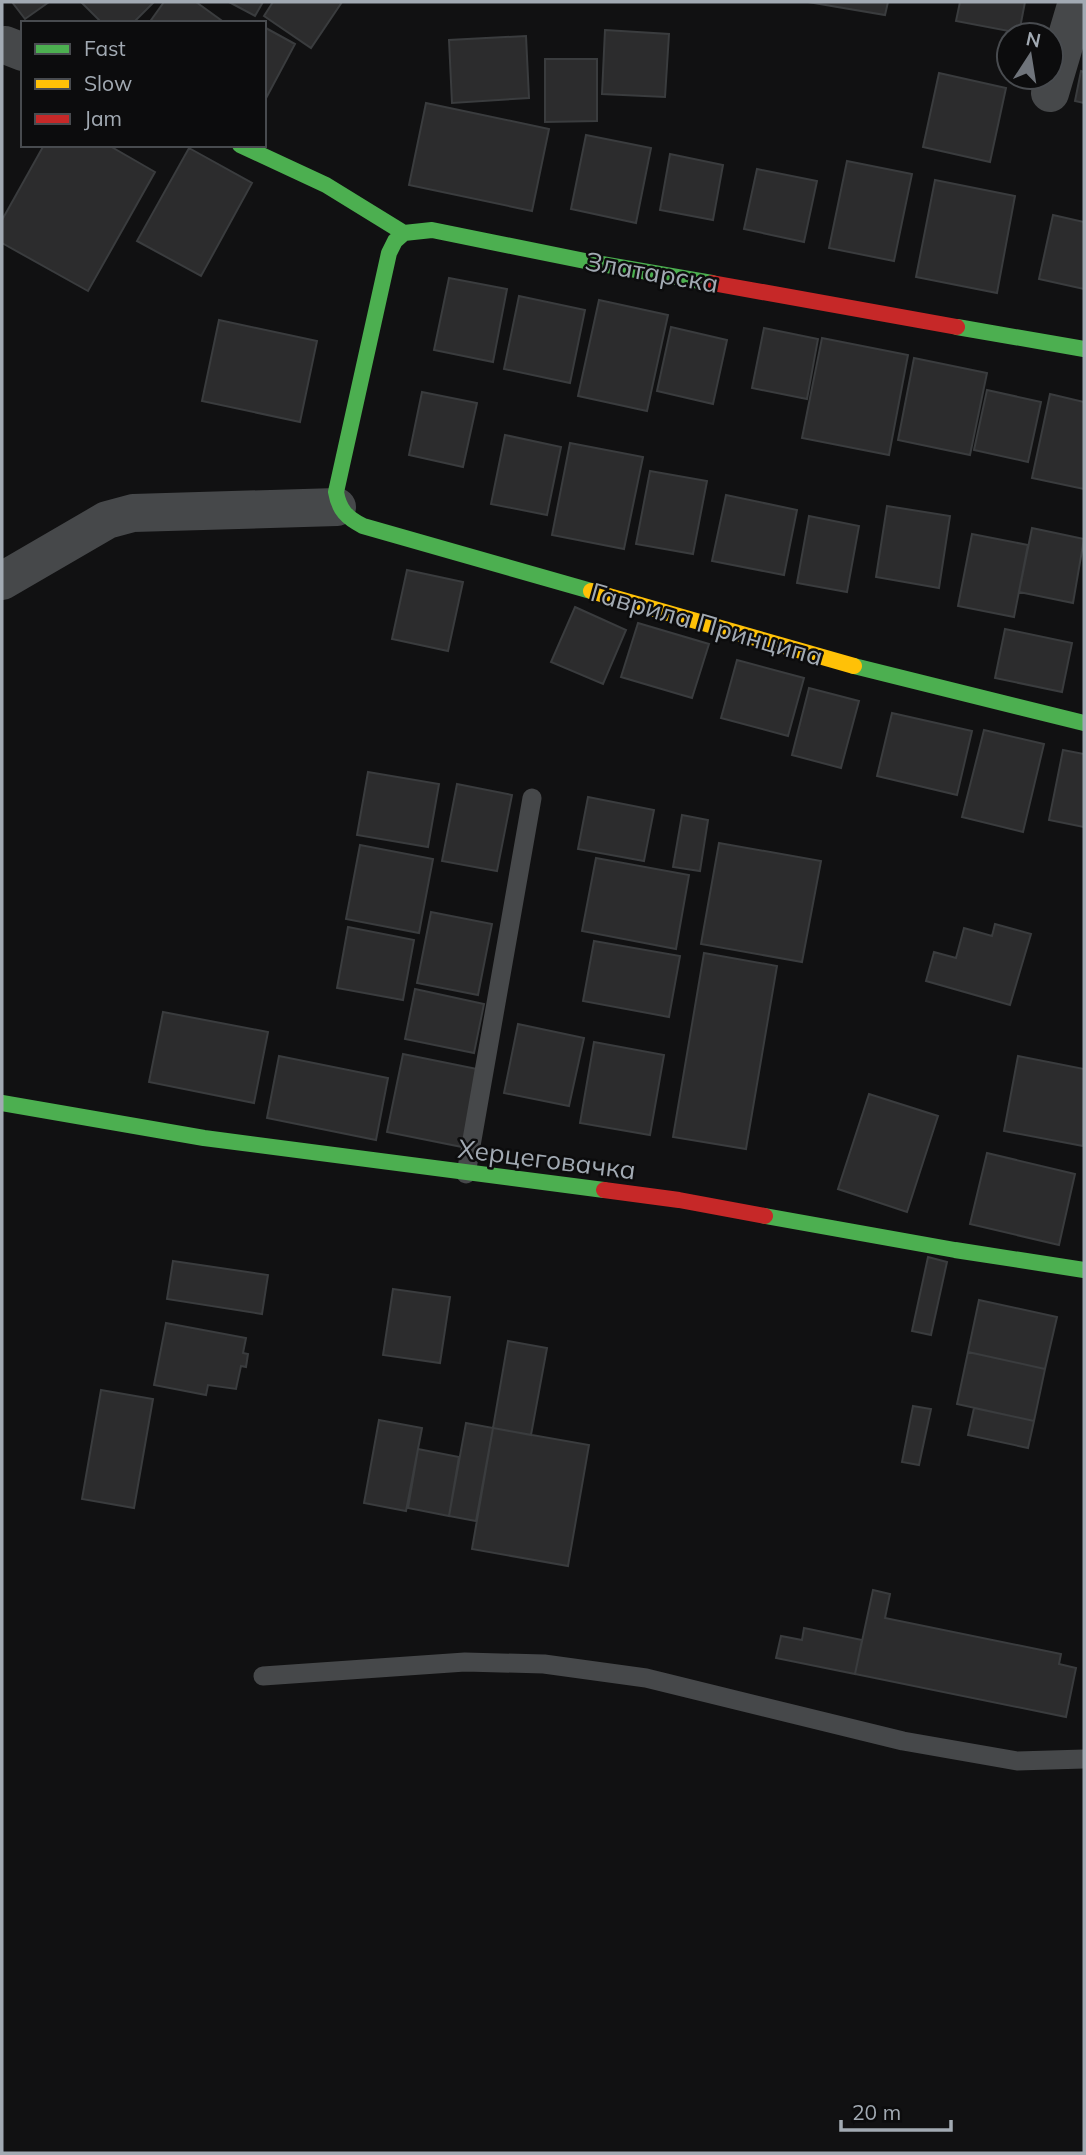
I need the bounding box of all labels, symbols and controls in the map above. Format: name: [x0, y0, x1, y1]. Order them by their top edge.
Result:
legend: [21, 21, 266, 147]
north arrow: [995, 21, 1065, 91]
text: N: [1024, 26, 1043, 53]
text: Fast: [84, 35, 126, 61]
text: Slow: [84, 70, 132, 96]
text: Jam: [84, 105, 122, 131]
street label: Златарска: [583, 244, 721, 300]
street label: Гаврила Принципа: [587, 575, 827, 673]
street label: Херцеговачка: [456, 1132, 638, 1186]
scale bar: [841, 2088, 951, 2132]
text: 20 m: [852, 2099, 901, 2125]

